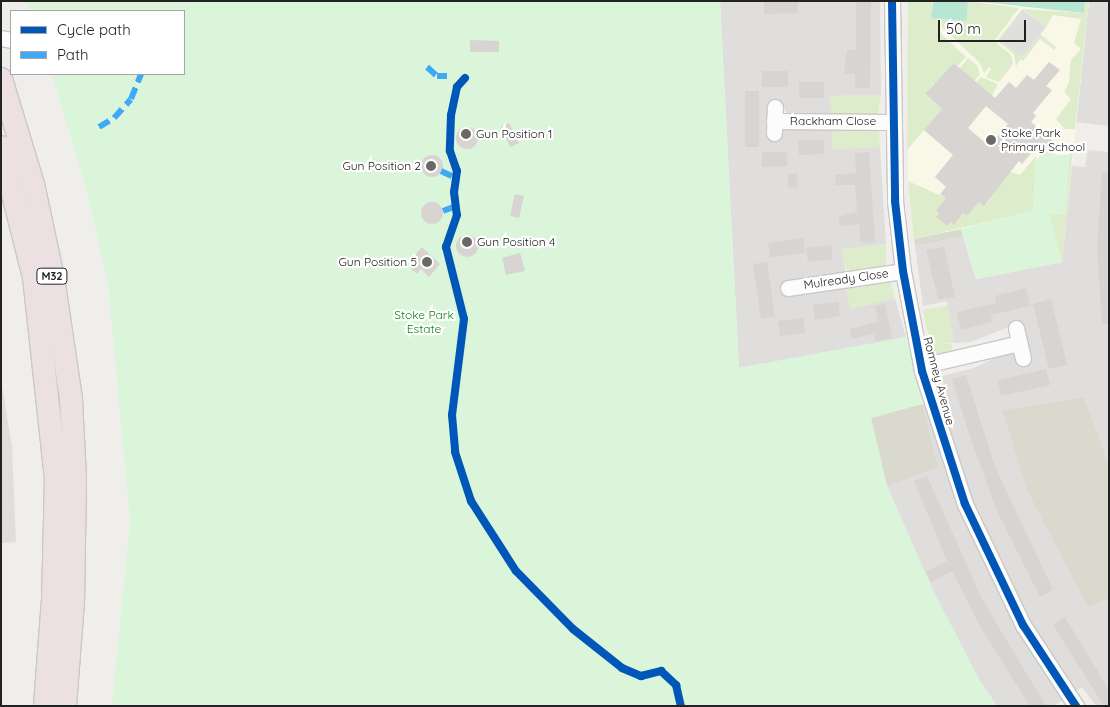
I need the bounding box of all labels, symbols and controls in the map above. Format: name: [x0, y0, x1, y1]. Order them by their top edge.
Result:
legend: [10, 10, 185, 75]
scale bar: [940, 10, 1028, 42]
text: 50 m: [946, 19, 981, 38]
text: Cycle path: [57, 20, 131, 39]
text: Path: [57, 45, 89, 64]
street label: Rackham Close: [790, 114, 876, 128]
place label: Stoke Park Primary School: [1001, 126, 1085, 154]
place label: Gun Position 1: [476, 127, 552, 141]
marker: Gun Position 1: [460, 128, 472, 140]
marker: Stoke Park Primary School: [985, 134, 997, 146]
place label: Gun Position 2: [342, 159, 421, 173]
marker: Gun Position 2: [425, 160, 437, 172]
place label: Gun Position 4: [477, 235, 555, 249]
marker: Gun Position 4: [461, 236, 473, 248]
place label: Gun Position 5: [339, 255, 417, 269]
marker: Gun Position 5: [421, 256, 433, 268]
street label: Mulready Close: [803, 266, 889, 292]
road number: M32: [36, 268, 68, 284]
park label: Stoke Park Estate: [394, 308, 454, 336]
street label: Romney Avenue: [920, 335, 958, 427]

